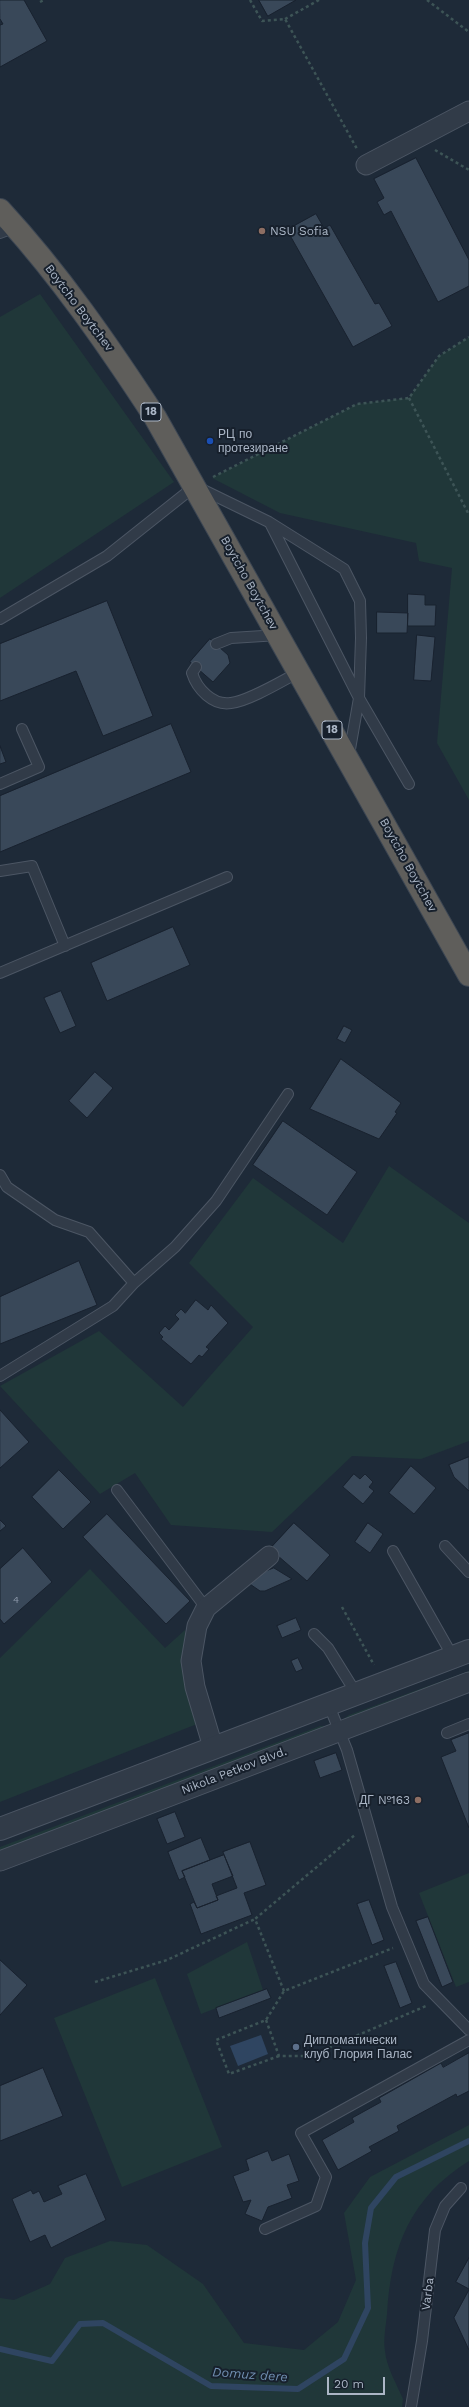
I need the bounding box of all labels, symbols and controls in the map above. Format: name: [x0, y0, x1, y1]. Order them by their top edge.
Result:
place label: NSU Sofia: [270, 224, 329, 238]
marker: NSU Sofia: [257, 226, 267, 236]
street label: Boytcho Boytchev: [42, 262, 116, 354]
road number: 18: [141, 403, 161, 421]
place label: РЦ по протезиране: [218, 427, 288, 455]
marker: РЦ по протезиране: [205, 436, 215, 446]
street label: Boytcho Boytchev: [217, 534, 281, 632]
road number: 18: [322, 721, 342, 739]
street label: Boytcho Boytchev: [376, 816, 440, 914]
house number: 4: [13, 1594, 19, 1606]
street label: Nikola Petkov Blvd.: [179, 1744, 289, 1798]
place label: ДГ №163: [359, 1793, 410, 1807]
marker: ДГ №163: [413, 1795, 423, 1805]
place label: Дипломатически клуб Глория Палас: [304, 2033, 412, 2061]
marker: Дипломатически клуб Глория Палас: [291, 2042, 301, 2052]
street label: Varba: [419, 2277, 437, 2311]
water label: Domuz dere: [212, 2365, 288, 2385]
scale bar: [329, 2369, 387, 2395]
text: 20 m: [334, 2377, 364, 2391]

